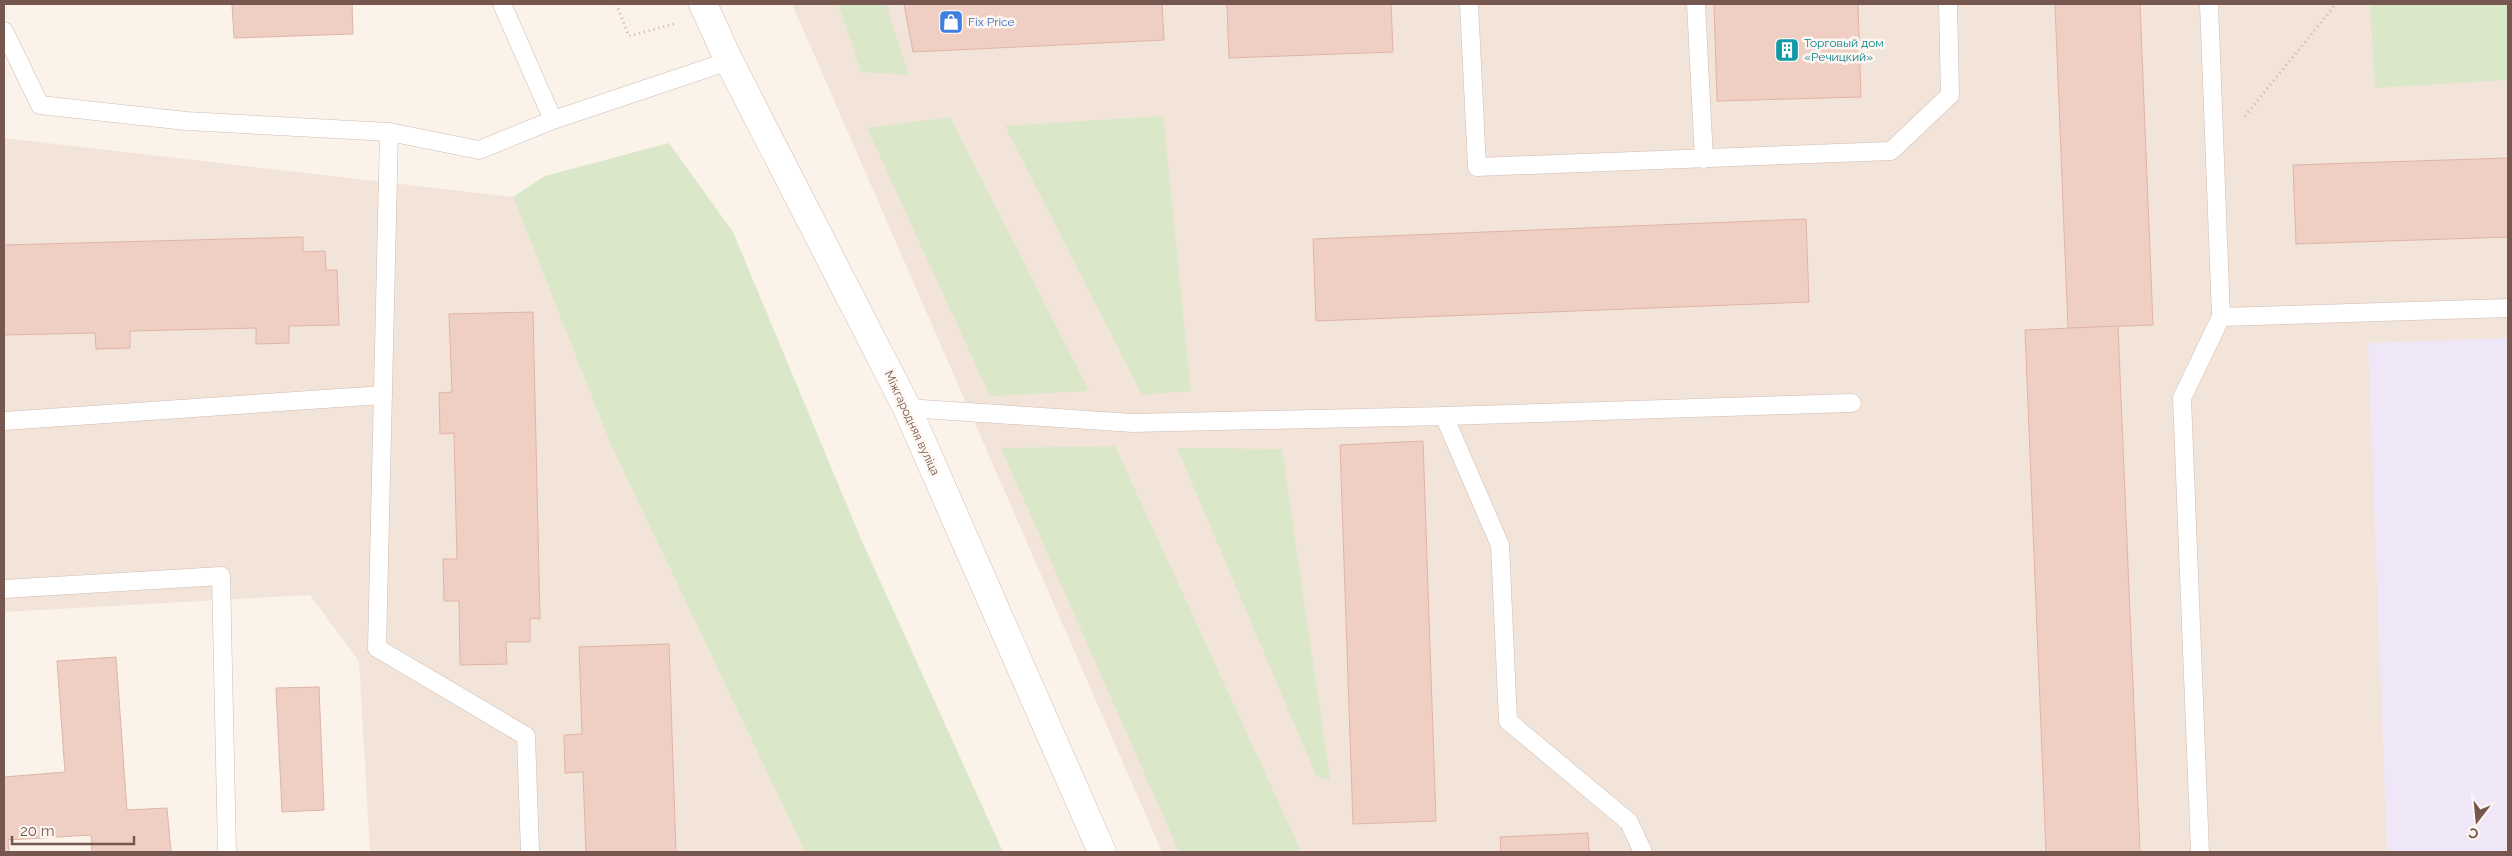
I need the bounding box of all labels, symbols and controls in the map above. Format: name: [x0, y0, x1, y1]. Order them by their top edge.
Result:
shop icon: Fix Price: [938, 9, 964, 35]
place label: Fix Price: [968, 15, 1015, 29]
place label: Торговый дом «Речицкий»: [1804, 36, 1884, 64]
building icon: Торговый дом «Речицкий»: [1774, 37, 1800, 63]
street label: Міжгародняя вуліца: [882, 368, 942, 478]
north arrow: [2452, 796, 2502, 846]
scale bar: [12, 814, 135, 846]
text: 20 m: [20, 822, 55, 840]
text: С: [2466, 824, 2480, 843]

